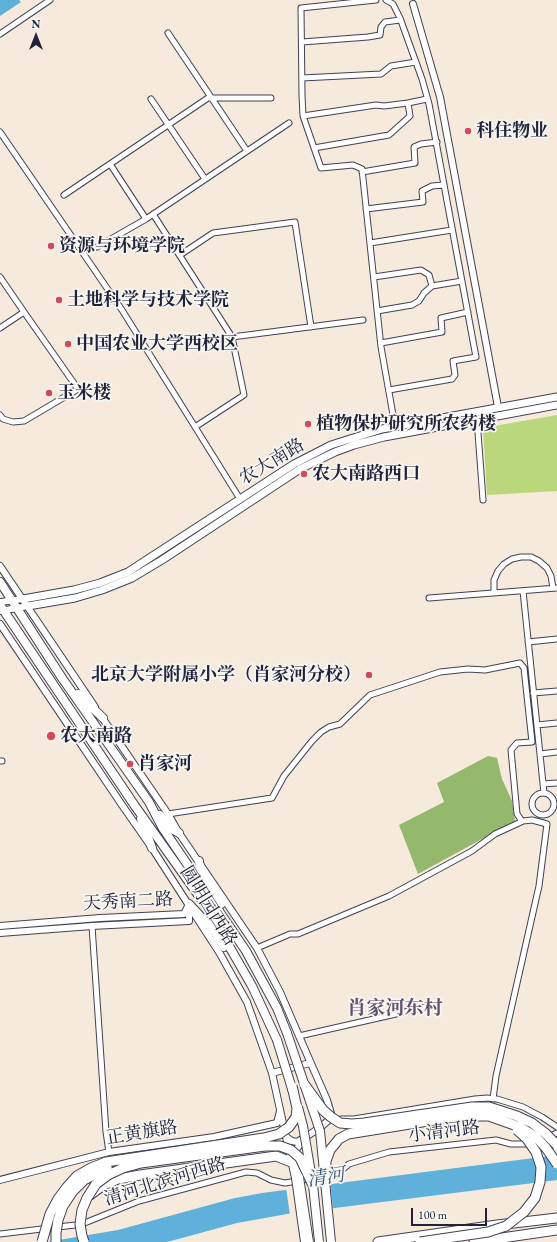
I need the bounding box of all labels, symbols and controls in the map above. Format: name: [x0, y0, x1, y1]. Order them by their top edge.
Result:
north arrow: [16, 16, 56, 56]
text: N: [32, 17, 40, 31]
place label: 科住物业: [476, 120, 548, 142]
marker: 科住物业: [463, 126, 473, 136]
place label: 资源与环境学院: [59, 235, 185, 257]
marker: 资源与环境学院: [46, 241, 56, 251]
place label: 土地科学与技术学院: [67, 289, 229, 311]
marker: 土地科学与技术学院: [54, 295, 64, 305]
place label: 中国农业大学西校区: [76, 333, 238, 355]
marker: 中国农业大学西校区: [63, 339, 73, 349]
place label: 玉米楼: [57, 382, 111, 404]
marker: 玉米楼: [44, 388, 54, 398]
place label: 植物保护研究所农药楼: [316, 413, 496, 435]
marker: 植物保护研究所农药楼: [303, 419, 313, 429]
street label: 农大南路: [236, 434, 308, 490]
place label: 农大南路西口: [312, 463, 420, 485]
marker: 农大南路西口: [299, 469, 309, 479]
place label: 北京大学附属小学（肖家河分校）: [91, 664, 361, 686]
marker: 北京大学附属小学（肖家河分校）: [364, 670, 374, 680]
place label: 农大南路: [60, 725, 132, 747]
marker: 农大南路: [45, 730, 57, 742]
place label: 肖家河: [138, 753, 192, 775]
marker: 肖家河: [125, 759, 135, 769]
street label: 圆明园西路: [175, 862, 241, 950]
street label: 天秀南二路: [82, 889, 174, 915]
district label: 肖家河东村: [348, 998, 442, 1020]
street label: 正黄旗路: [105, 1117, 179, 1149]
street label: 小清河路: [407, 1117, 481, 1147]
street label: 清河北滨河西路: [102, 1153, 228, 1211]
water label: 清河: [305, 1164, 347, 1192]
scale bar: [413, 1200, 489, 1226]
text: 100 m: [418, 1207, 447, 1223]

